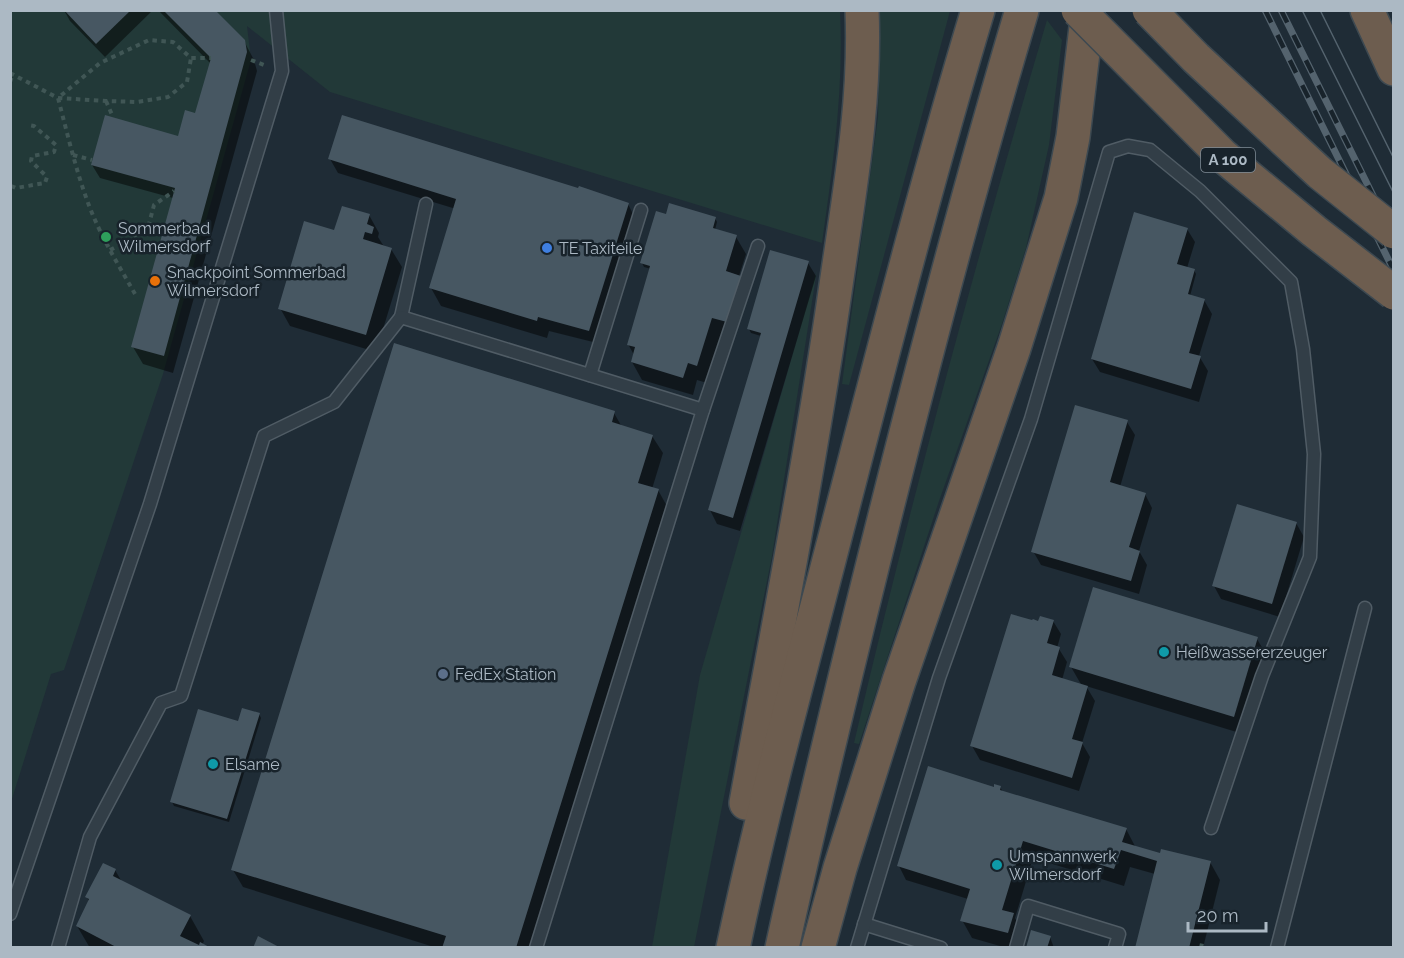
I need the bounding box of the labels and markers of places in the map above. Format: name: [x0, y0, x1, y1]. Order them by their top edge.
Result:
place label: Sommerbad Wilmersdorf: [118, 219, 211, 256]
marker: Sommerbad Wilmersdorf: [99, 230, 113, 244]
place label: TE Taxiteile: [559, 239, 642, 258]
marker: TE Taxiteile: [540, 241, 554, 255]
place label: Snackpoint Sommerbad Wilmersdorf: [167, 263, 346, 300]
marker: Snackpoint Sommerbad Wilmersdorf: [148, 274, 162, 288]
place label: Heißwassererzeuger: [1176, 643, 1328, 662]
marker: Heißwassererzeuger: [1157, 645, 1171, 659]
place label: FedEx Station: [455, 665, 556, 684]
marker: FedEx Station: [436, 667, 450, 681]
place label: Elsame: [225, 755, 280, 774]
marker: Elsame: [206, 757, 220, 771]
place label: Umspannwerk Wilmersdorf: [1009, 847, 1117, 884]
marker: Umspannwerk Wilmersdorf: [990, 858, 1004, 872]

